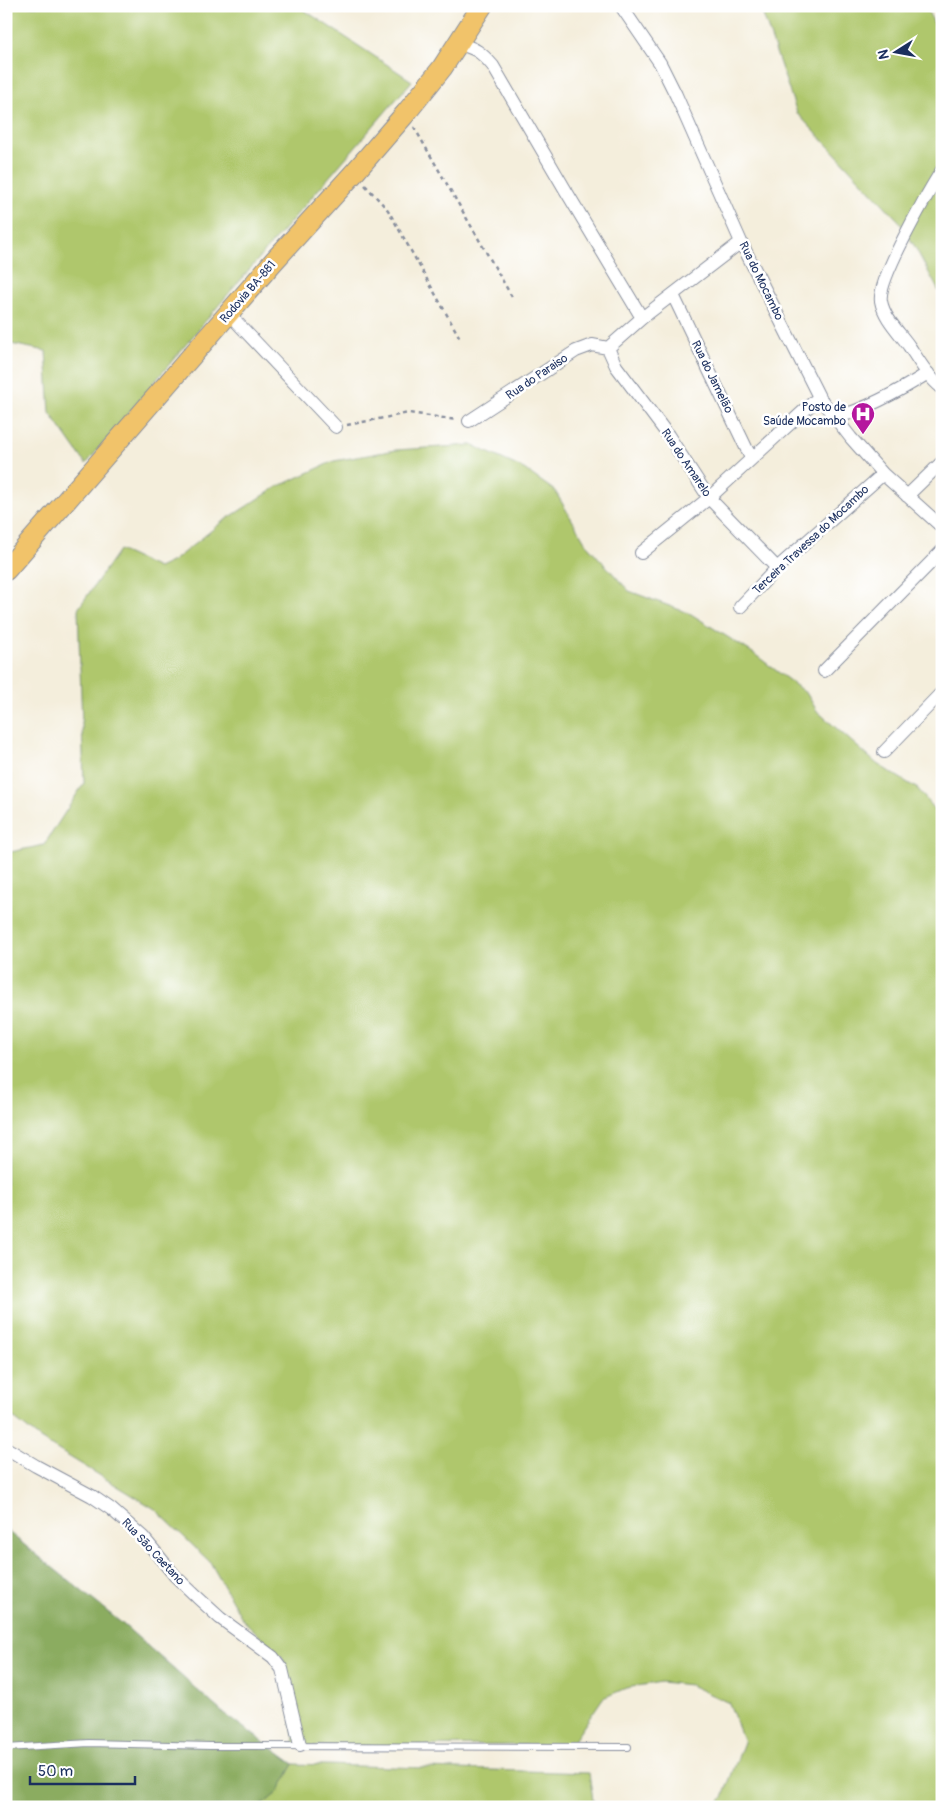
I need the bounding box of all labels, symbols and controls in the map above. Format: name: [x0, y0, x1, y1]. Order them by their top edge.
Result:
north arrow: [870, 28, 920, 78]
text: N: [874, 48, 893, 61]
street label: Rua do Mocambo: [735, 239, 787, 323]
street label: Rodovia BA-881: [217, 258, 279, 326]
street label: Rua do Jamelão: [688, 338, 736, 416]
street label: Rua do Paraiso: [503, 351, 571, 403]
place label: Posto de Saúde Mocambo: [763, 400, 847, 429]
hospital icon: Posto de Saúde Mocambo: [850, 401, 876, 435]
street label: Rua do Amarelo: [658, 426, 715, 500]
street label: Terceira Travessa do Mocambo: [750, 482, 873, 598]
street label: Rua São Caetano: [118, 1515, 188, 1589]
scale bar: [30, 1753, 135, 1785]
text: 50 m: [38, 1762, 73, 1781]

